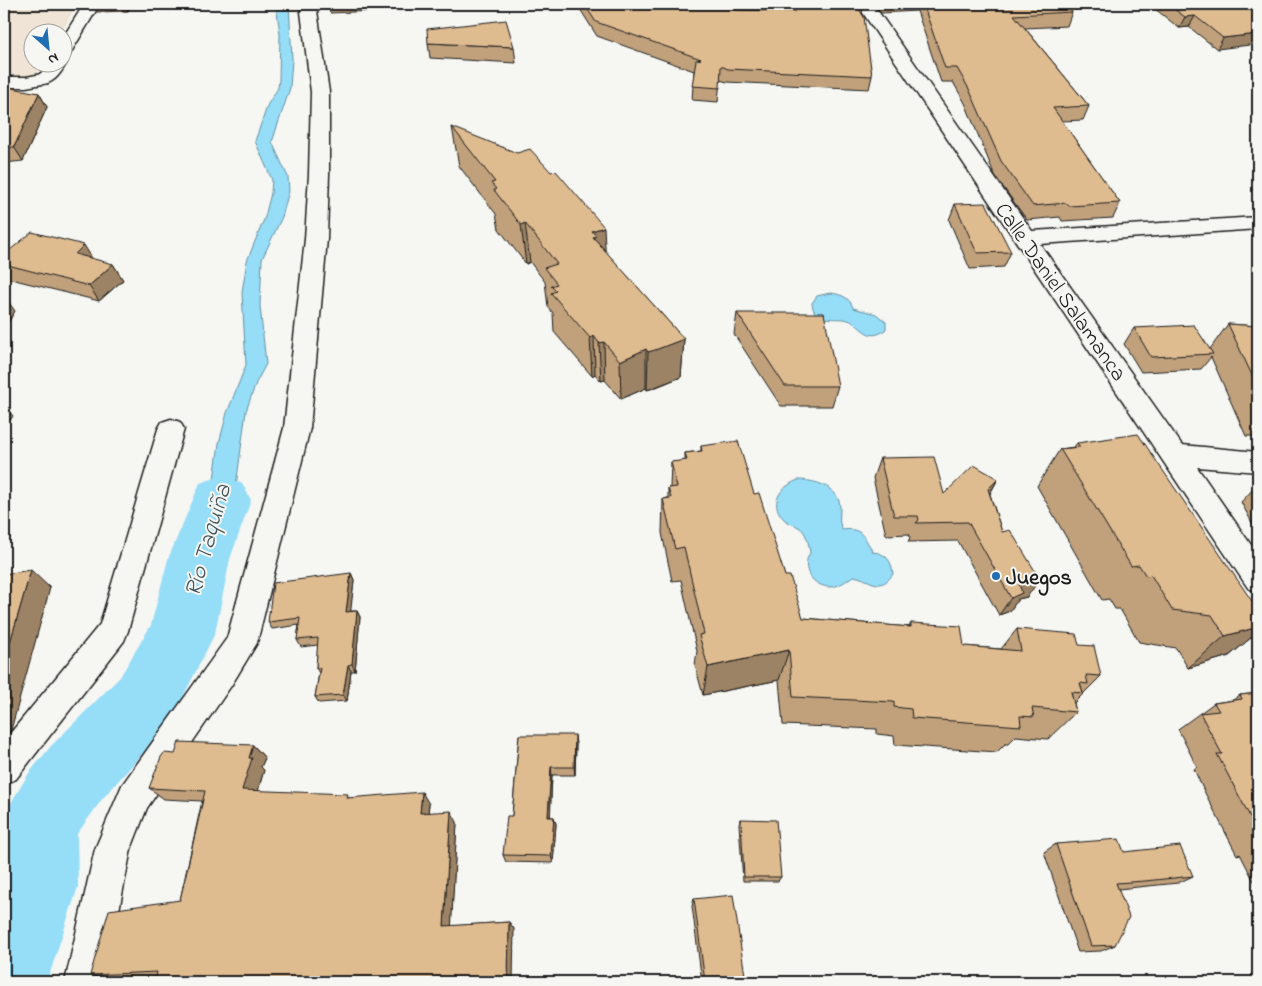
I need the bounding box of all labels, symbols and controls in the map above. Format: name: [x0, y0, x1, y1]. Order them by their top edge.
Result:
north arrow: [22, 22, 72, 72]
text: N: [44, 47, 62, 70]
street label: Calle Daniel Salamanca: [986, 197, 1133, 389]
water label: Río Taquiña: [177, 479, 242, 601]
place label: Juegos: [1006, 563, 1072, 596]
marker: Juegos: [990, 570, 1002, 582]

